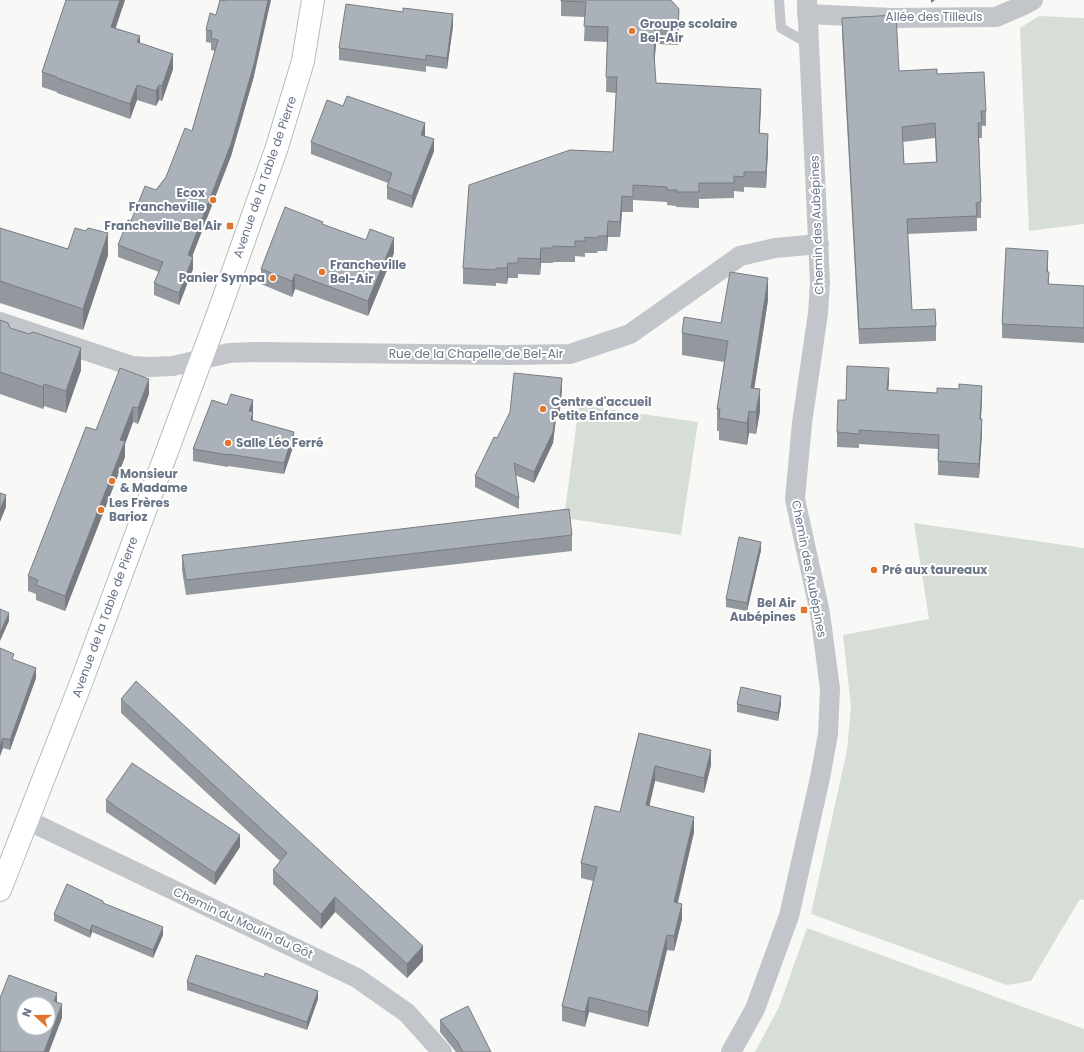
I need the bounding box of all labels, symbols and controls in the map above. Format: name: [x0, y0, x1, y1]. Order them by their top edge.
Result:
street label: Allée des Tilleuls: [886, 8, 982, 25]
place label: Groupe scolaire Bel-Air: [640, 15, 738, 46]
marker: Groupe scolaire Bel-Air: [627, 26, 637, 36]
street label: Avenue de la Table de Pierre: [229, 94, 300, 260]
street label: Chemin des Aubépines: [806, 155, 827, 295]
place label: Ecox Francheville: [129, 184, 206, 215]
marker: Ecox Francheville: [208, 195, 218, 205]
place label: Francheville Bel Air: [104, 217, 222, 234]
marker: Francheville Bel Air: [225, 221, 235, 231]
place label: Francheville Bel-Air: [330, 256, 407, 287]
marker: Francheville Bel-Air: [317, 267, 327, 277]
place label: Panier Sympa: [179, 269, 265, 286]
marker: Panier Sympa: [268, 273, 278, 283]
street label: Rue de la Chapelle de Bel-Air: [389, 345, 564, 362]
place label: Centre d'accueil Petite Enfance: [551, 393, 652, 424]
marker: Centre d'accueil Petite Enfance: [538, 404, 548, 414]
place label: Salle Léo Ferré: [236, 434, 324, 451]
marker: Salle Léo Ferré: [223, 438, 233, 448]
place label: Monsieur & Madame: [120, 465, 188, 496]
marker: Monsieur & Madame: [107, 476, 117, 486]
place label: Les Frères Barioz: [109, 494, 170, 525]
street label: Chemin des Aubépines: [788, 499, 831, 639]
marker: Les Frères Barioz: [96, 505, 106, 515]
street label: Avenue de la Table de Pierre: [67, 534, 142, 700]
place label: Pré aux taureaux: [882, 561, 988, 578]
marker: Pré aux taureaux: [869, 565, 879, 575]
place label: Bel Air Aubépines: [730, 594, 796, 625]
marker: Bel Air Aubépines: [799, 605, 809, 615]
street label: Chemin du Moulin du Gôt: [171, 883, 316, 962]
north arrow: [16, 996, 56, 1036]
text: N: [18, 1006, 36, 1019]

